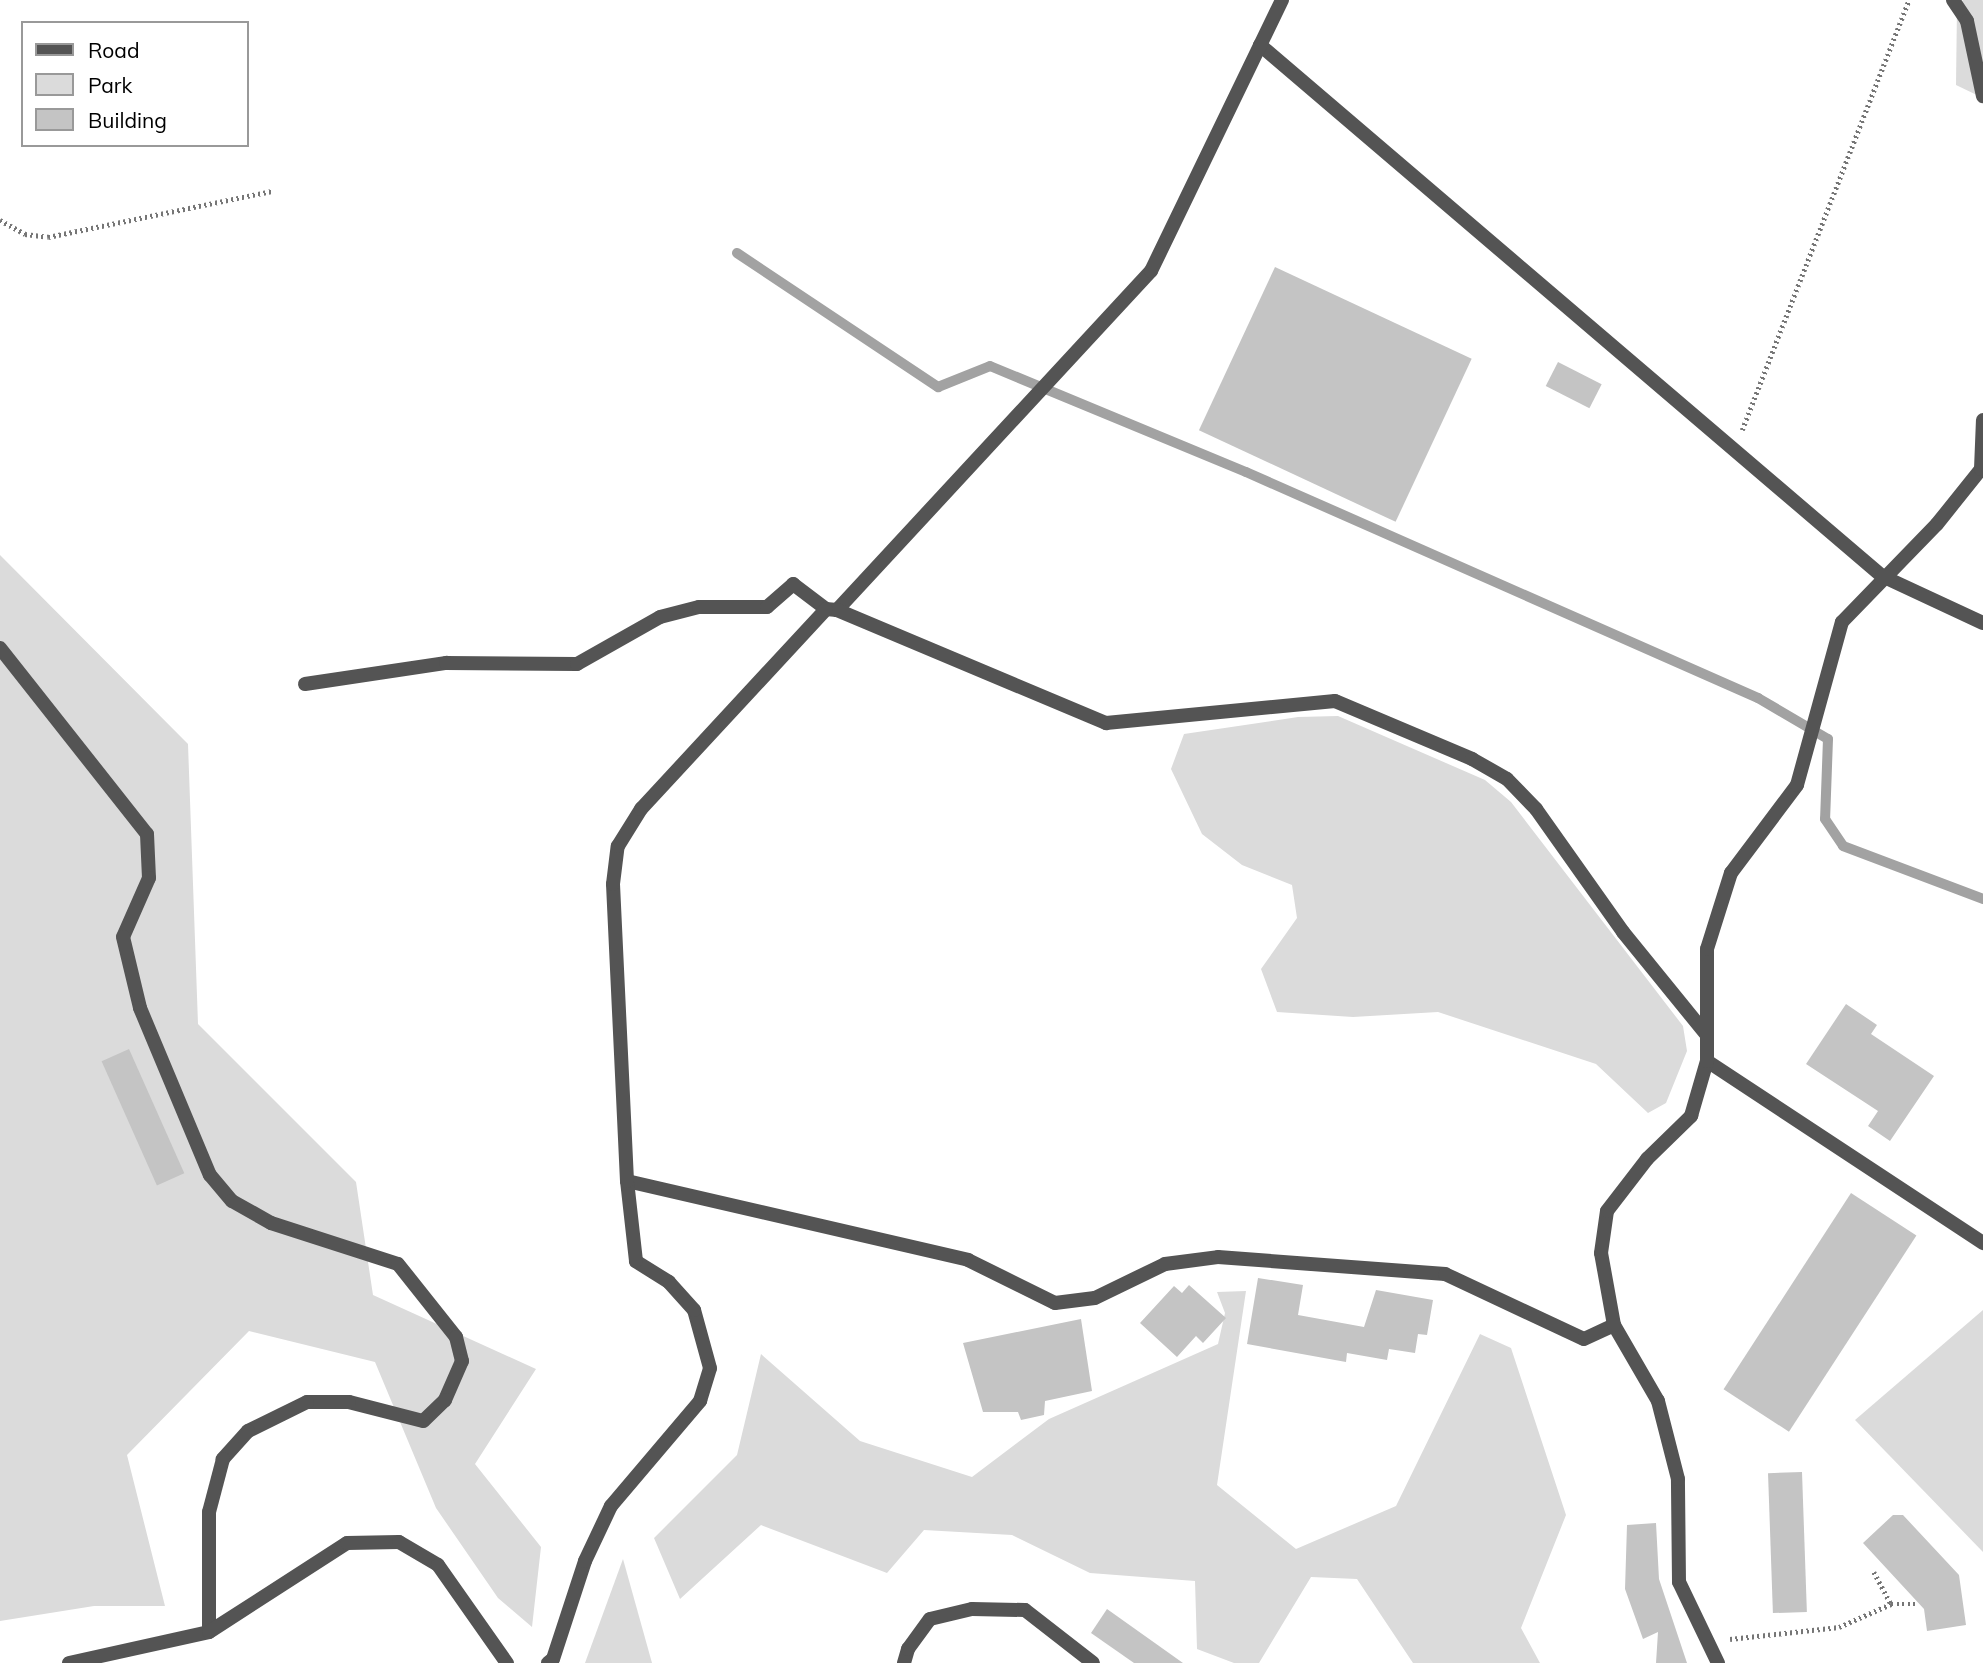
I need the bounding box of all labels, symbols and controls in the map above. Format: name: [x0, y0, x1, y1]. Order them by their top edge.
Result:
legend: [21, 21, 248, 147]
text: Road: [88, 37, 139, 63]
text: Park: [88, 72, 132, 98]
text: Building: [88, 107, 167, 133]

